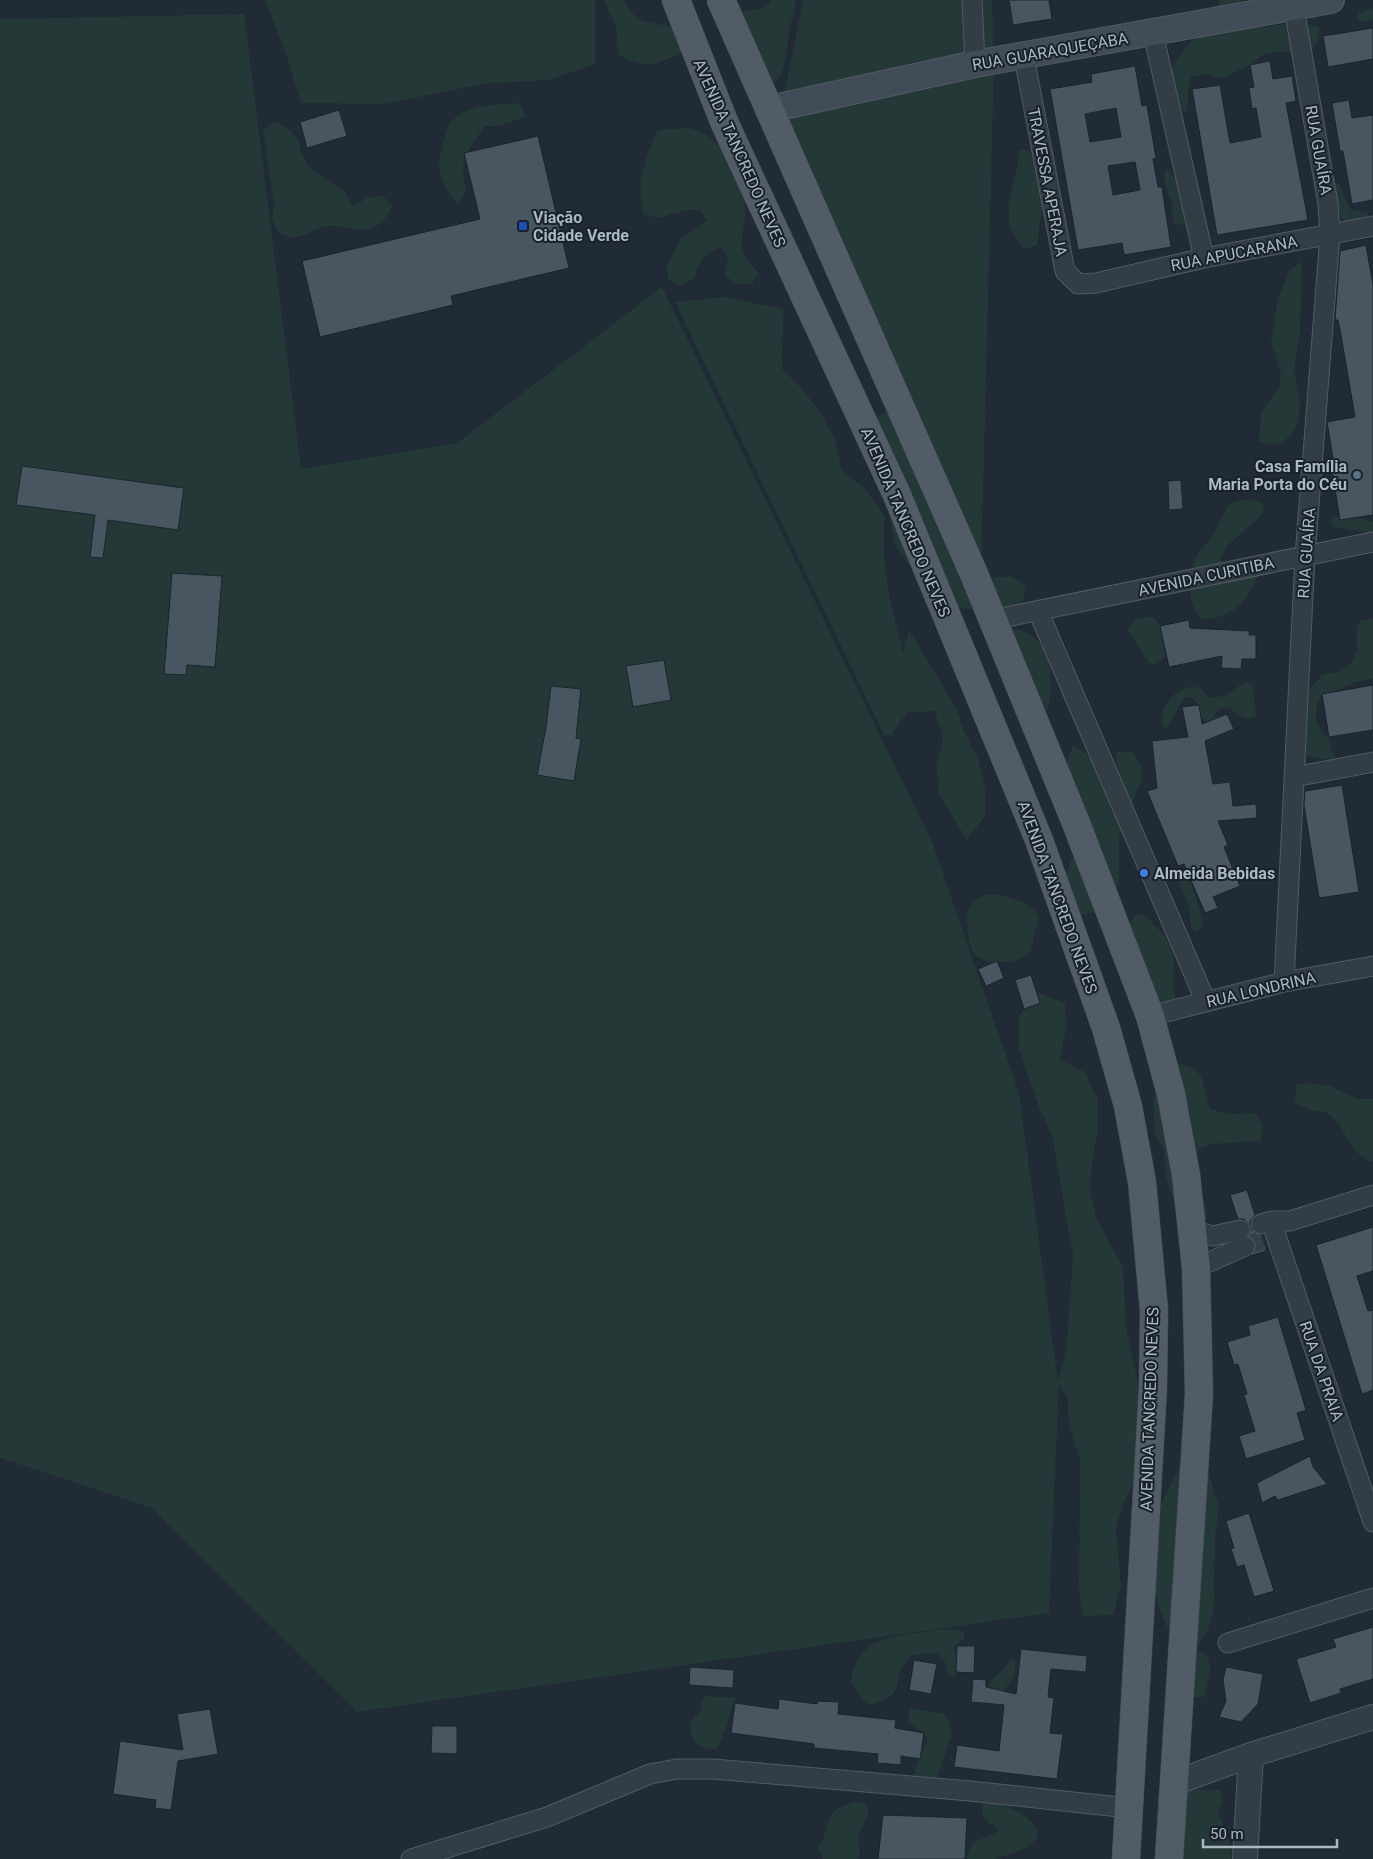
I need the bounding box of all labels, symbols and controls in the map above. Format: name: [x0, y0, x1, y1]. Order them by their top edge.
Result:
street label: RUA GUARAQUEÇABA: [971, 28, 1130, 75]
street label: AVENIDA TANCREDO NEVES: [689, 56, 790, 250]
street label: RUA GUAÍRA: [1301, 104, 1336, 197]
street label: TRAVESSA APERAJA: [1024, 106, 1071, 259]
place label: Viação Cidade Verde: [533, 208, 629, 245]
marker: Viação Cidade Verde: [517, 220, 529, 232]
street label: RUA APUCARANA: [1169, 232, 1300, 275]
street label: AVENIDA TANCREDO NEVES: [857, 425, 954, 620]
place label: Casa Família Maria Porta do Céu: [1208, 457, 1347, 494]
marker: Casa Família Maria Porta do Céu: [1351, 469, 1363, 481]
street label: RUA GUAÍRA: [1294, 507, 1319, 599]
street label: AVENIDA CURITIBA: [1136, 553, 1276, 600]
street label: AVENIDA TANCREDO NEVES: [1014, 798, 1101, 996]
place label: Almeida Bebidas: [1154, 864, 1275, 883]
marker: Almeida Bebidas: [1138, 867, 1150, 879]
street label: RUA LONDRINA: [1205, 968, 1318, 1011]
street label: AVENIDA TANCREDO NEVES: [1136, 1307, 1163, 1511]
street label: RUA DA PRAIA: [1296, 1319, 1348, 1424]
scale bar: [1203, 1816, 1337, 1848]
text: 50 m: [1210, 1825, 1244, 1843]

